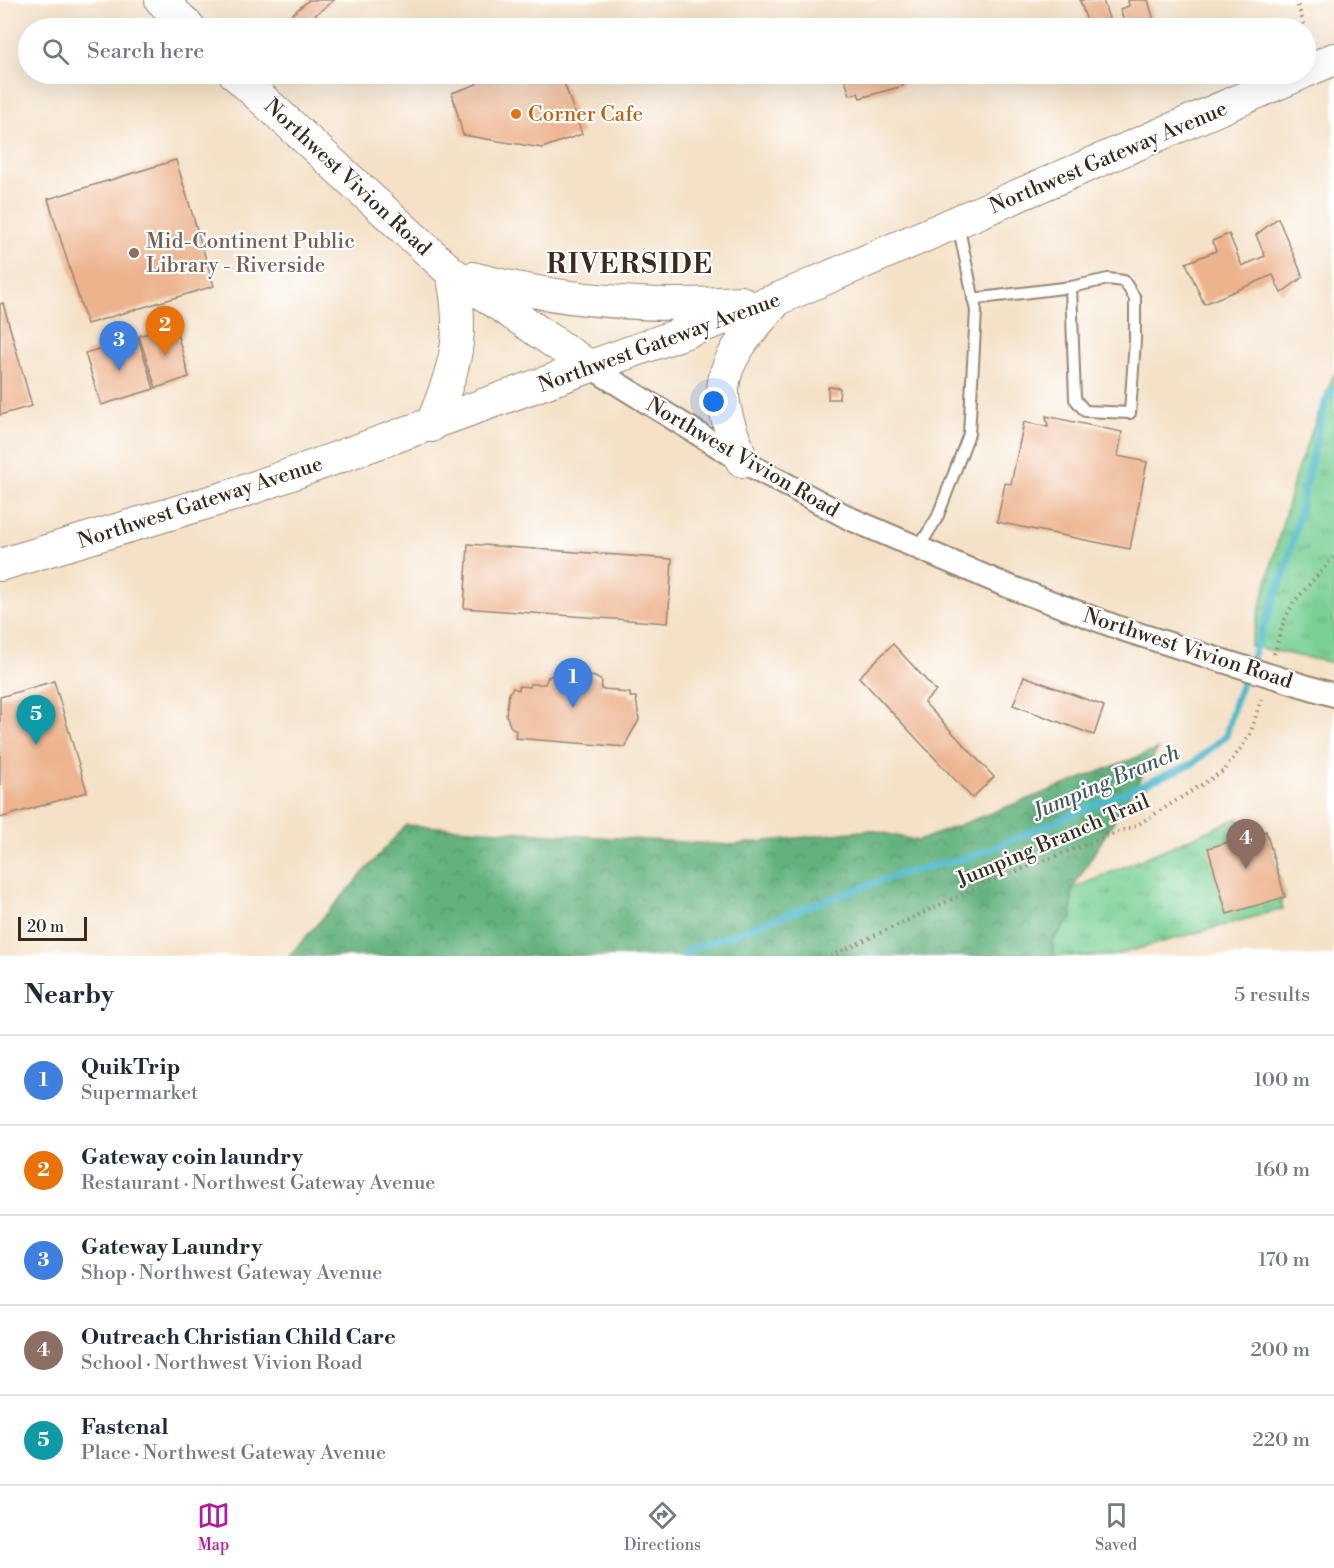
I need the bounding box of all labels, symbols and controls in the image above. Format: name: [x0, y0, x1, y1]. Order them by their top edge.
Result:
search box: [18, 18, 1316, 84]
icon: search: [39, 35, 72, 68]
text: Search here: [87, 38, 204, 65]
street label: Northwest Vivion Road: [259, 94, 436, 262]
street label: Northwest Gateway Avenue: [986, 96, 1231, 220]
place label: Corner Cafe: [528, 102, 643, 128]
marker: Corner Cafe: [509, 107, 523, 121]
place label: Mid-Continent Public Library - Riverside: [146, 229, 355, 279]
marker: Mid-Continent Public Library - Riverside: [127, 246, 141, 260]
district label: RIVERSIDE: [547, 248, 713, 282]
street label: Northwest Gateway Avenue: [535, 287, 784, 399]
pin: 2: [146, 306, 184, 356]
pin: 3: [100, 322, 138, 371]
your location: [699, 387, 728, 416]
street label: Northwest Vivion Road: [641, 392, 844, 524]
street label: Northwest Gateway Avenue: [75, 451, 326, 555]
street label: Northwest Vivion Road: [1080, 603, 1296, 695]
pin: 1: [554, 658, 592, 708]
pin: 5: [16, 696, 56, 745]
water label: Jumping Branch: [1027, 739, 1185, 827]
street label: Jumping Branch Trail: [952, 789, 1154, 894]
pin: 4: [1226, 820, 1266, 869]
scale bar: [18, 914, 87, 941]
text: 20 m: [27, 917, 64, 937]
text: Nearby: [24, 979, 114, 1011]
text: 5 results: [1234, 983, 1310, 1008]
text: QuikTrip: [81, 1054, 181, 1081]
text: 1: [39, 1068, 48, 1093]
text: 100 m: [1254, 1068, 1310, 1093]
text: Supermarket: [81, 1081, 198, 1106]
text: Gateway coin laundry: [81, 1144, 303, 1171]
text: 2: [37, 1158, 50, 1183]
text: 160 m: [1255, 1158, 1310, 1183]
text: Restaurant · Northwest Gateway Avenue: [81, 1171, 435, 1196]
text: Gateway Laundry: [81, 1234, 262, 1261]
text: 3: [37, 1248, 50, 1273]
text: 170 m: [1258, 1248, 1310, 1273]
text: Shop · Northwest Gateway Avenue: [81, 1261, 382, 1286]
text: Outreach Christian Child Care: [81, 1324, 396, 1351]
text: 4: [37, 1338, 50, 1363]
text: 200 m: [1250, 1338, 1310, 1363]
text: School · Northwest Vivion Road: [81, 1351, 362, 1376]
text: Fastenal: [81, 1414, 168, 1441]
text: 5: [37, 1428, 50, 1453]
text: 220 m: [1252, 1428, 1310, 1453]
text: Place · Northwest Gateway Avenue: [81, 1441, 386, 1466]
tab: Map: [197, 1499, 230, 1555]
tab: Directions: [624, 1499, 701, 1555]
tab: Saved: [1095, 1499, 1137, 1555]

